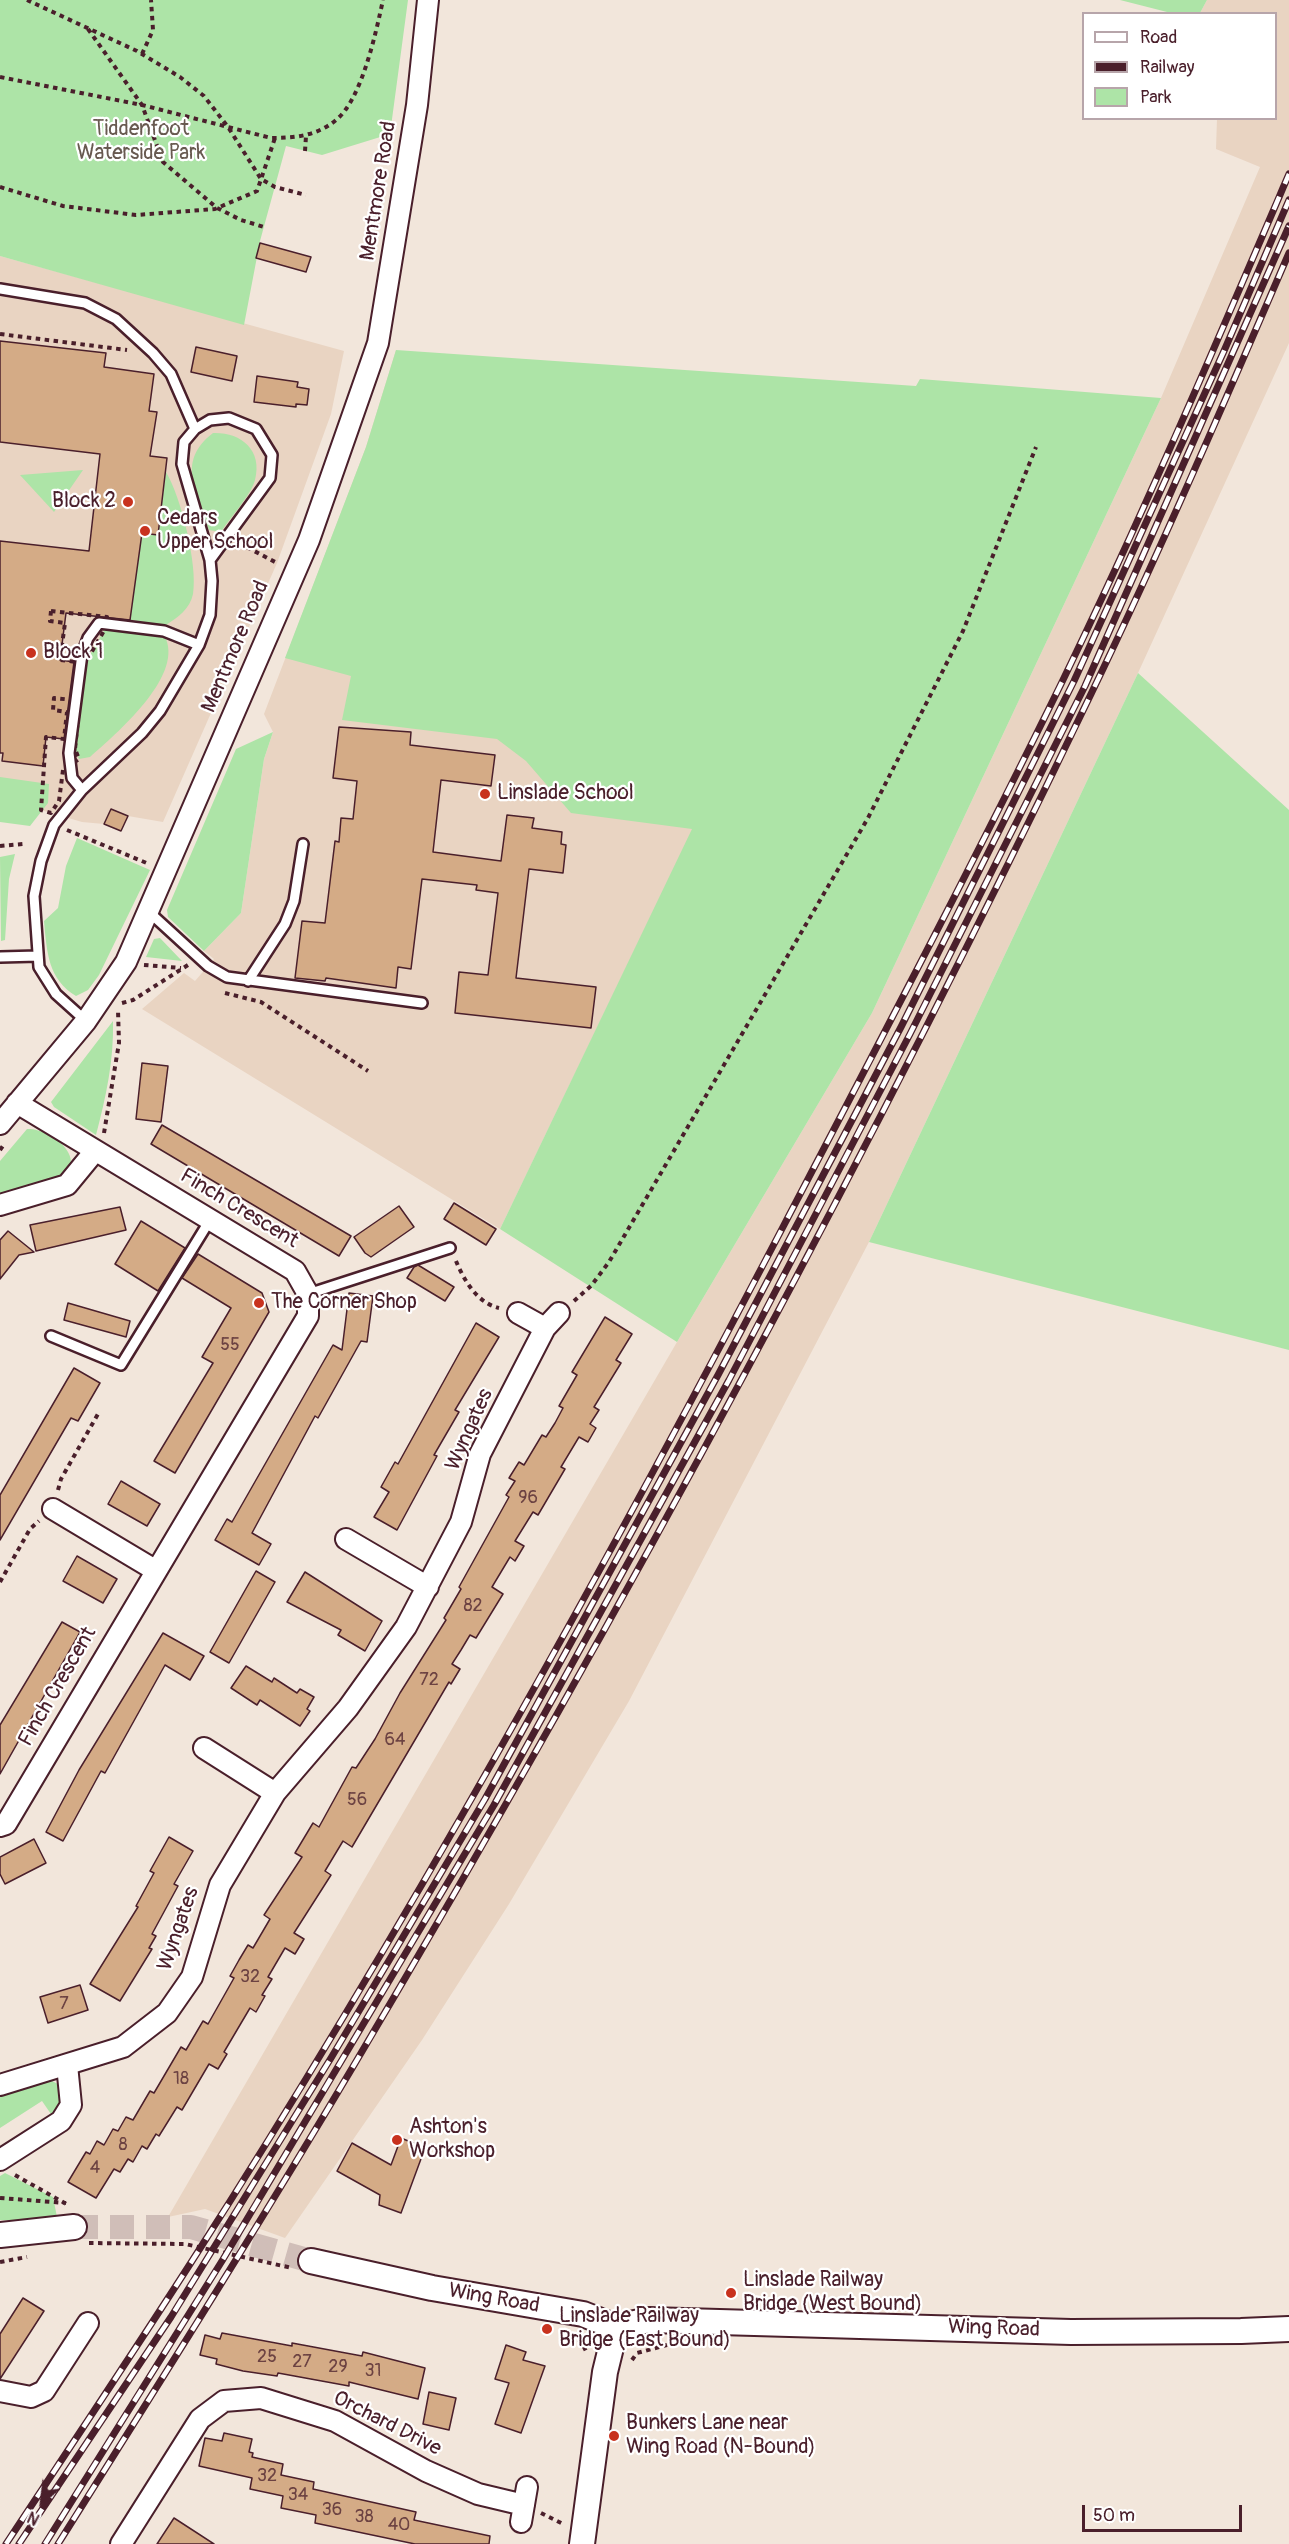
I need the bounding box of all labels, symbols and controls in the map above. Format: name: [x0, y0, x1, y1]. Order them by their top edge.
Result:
legend: [1082, 12, 1277, 120]
text: Road: [1140, 26, 1177, 49]
text: Railway: [1140, 56, 1195, 79]
text: Park: [1140, 86, 1172, 109]
park label: Tiddenfoot Waterside Park: [77, 117, 205, 167]
street label: Mentmore Road: [356, 120, 402, 262]
place label: Block 2: [52, 489, 116, 515]
marker: Block 2: [121, 495, 135, 509]
place label: Cedars Upper School: [157, 506, 273, 556]
marker: Cedars Upper School: [138, 524, 152, 538]
street label: Mentmore Road: [197, 577, 275, 717]
place label: Block 1: [43, 640, 103, 666]
marker: Block 1: [24, 646, 38, 660]
place label: Linslade School: [497, 781, 634, 807]
marker: Linslade School: [478, 787, 492, 801]
street label: Finch Crescent: [175, 1164, 303, 1254]
place label: The Corner Shop: [271, 1290, 417, 1316]
marker: The Corner Shop: [252, 1296, 266, 1310]
house number: 55: [220, 1334, 240, 1356]
street label: Wyngates: [441, 1385, 499, 1475]
house number: 96: [518, 1487, 538, 1509]
house number: 82: [463, 1595, 483, 1617]
street label: Finch Crescent: [14, 1623, 102, 1751]
house number: 72: [419, 1669, 439, 1691]
house number: 64: [385, 1729, 405, 1751]
house number: 56: [347, 1789, 367, 1811]
street label: Wyngates: [153, 1884, 205, 1974]
house number: 32: [240, 1966, 260, 1988]
house number: 7: [59, 1993, 69, 2015]
house number: 18: [173, 2068, 189, 2090]
place label: Ashton's Workshop: [409, 2115, 495, 2165]
marker: Ashton's Workshop: [390, 2133, 404, 2147]
house number: 8: [118, 2134, 128, 2156]
house number: 4: [90, 2157, 100, 2179]
place label: Linslade Railway Bridge (West Bound): [743, 2268, 922, 2318]
street label: Wing Road: [447, 2279, 541, 2319]
marker: Linslade Railway Bridge (West Bound): [724, 2286, 738, 2300]
place label: Linslade Railway Bridge (East Bound): [559, 2304, 731, 2354]
street label: Wing Road: [948, 2315, 1040, 2343]
marker: Linslade Railway Bridge (East Bound): [540, 2322, 554, 2336]
house number: 25: [257, 2346, 277, 2368]
house number: 27: [292, 2351, 312, 2373]
house number: 29: [328, 2356, 348, 2378]
house number: 31: [364, 2360, 382, 2382]
street label: Orchard Drive: [329, 2386, 445, 2462]
place label: Bunkers Lane near Wing Road (N-Bound): [626, 2411, 816, 2461]
marker: Bunkers Lane near Wing Road (N-Bound): [607, 2429, 621, 2443]
house number: 32: [257, 2465, 277, 2487]
north arrow: [12, 2472, 72, 2532]
house number: 34: [288, 2484, 308, 2506]
scale bar: [1085, 2493, 1246, 2531]
house number: 36: [322, 2499, 342, 2521]
text: 50 m: [1093, 2504, 1135, 2527]
house number: 38: [354, 2506, 374, 2528]
text: N: [24, 2507, 43, 2529]
house number: 40: [388, 2514, 410, 2536]

